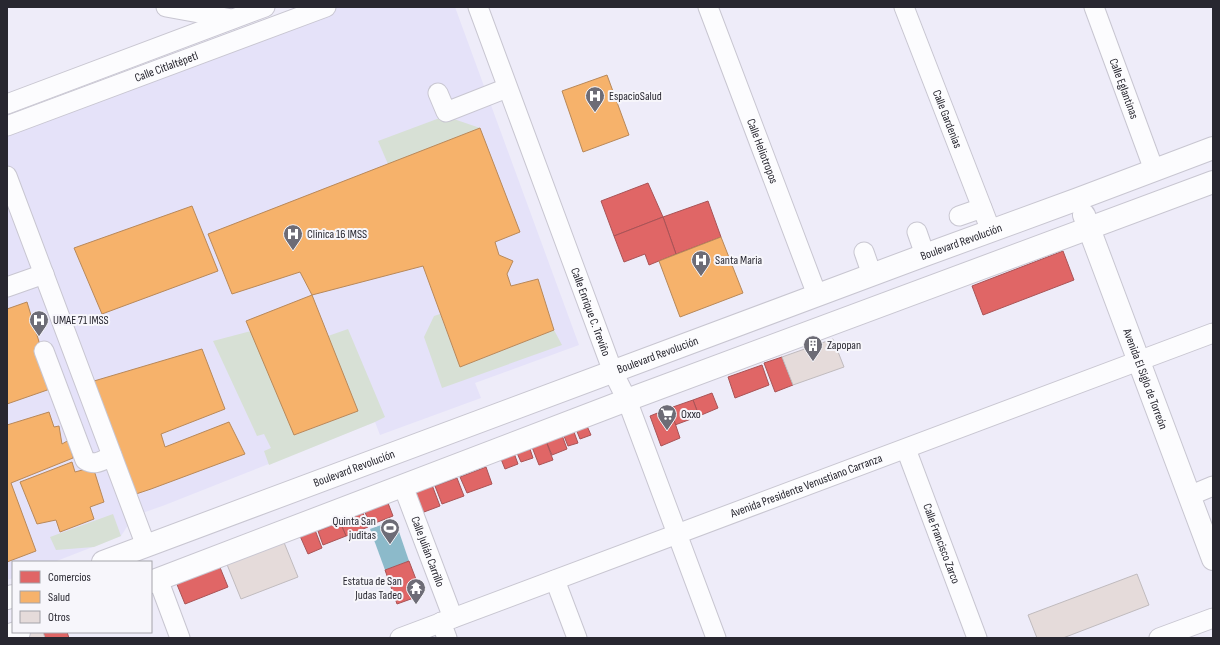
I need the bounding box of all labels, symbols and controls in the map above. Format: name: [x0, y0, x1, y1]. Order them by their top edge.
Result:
street label: Calle Citlaltépetl: [133, 48, 200, 86]
street label: Calle Eglantinas: [1106, 57, 1142, 121]
hospital icon: EspacioSalud: [584, 85, 606, 113]
street label: Calle Gardenias: [929, 88, 965, 150]
place label: EspacioSalud: [609, 89, 662, 104]
street label: Calle Heliotropos: [743, 117, 781, 186]
street label: Boulevard Revolución: [918, 220, 1004, 264]
hospital icon: Clinica 16 IMSS: [282, 223, 304, 251]
place label: Clinica 16 IMSS: [307, 227, 367, 242]
hospital icon: Santa Maria: [690, 249, 712, 277]
place label: Santa Maria: [715, 253, 763, 268]
street label: Calle Enrique C. Treviño: [567, 266, 613, 358]
hospital icon: UMAE 71 IMSS: [28, 309, 50, 337]
place label: UMAE 71 IMSS: [53, 313, 109, 328]
street label: Avenida El Siglo de Torreón: [1119, 326, 1171, 431]
street label: Boulevard Revolución: [615, 333, 701, 377]
building icon: Zapopan: [802, 334, 824, 362]
place label: Zapopan: [827, 338, 861, 353]
supermarket icon: Oxxo: [656, 403, 678, 431]
place label: Oxxo: [681, 407, 701, 422]
street label: Boulevard Revolución: [311, 447, 397, 491]
street label: Avenida Presidente Venustiano Carranza: [728, 451, 885, 522]
street label: Calle Francisco Zarco: [919, 502, 963, 586]
place label: Quinta San juditas: [333, 514, 376, 543]
street label: Calle Julián Carrillo: [407, 514, 447, 589]
sports icon: Quinta San juditas: [379, 517, 401, 545]
legend: [12, 561, 152, 633]
text: Comercios: [48, 570, 91, 585]
place label: Estatua de San Judas Tadeo: [343, 574, 402, 603]
temple icon: Estatua de San Judas Tadeo: [405, 577, 427, 605]
text: Salud: [48, 590, 70, 605]
text: Otros: [48, 610, 70, 625]

